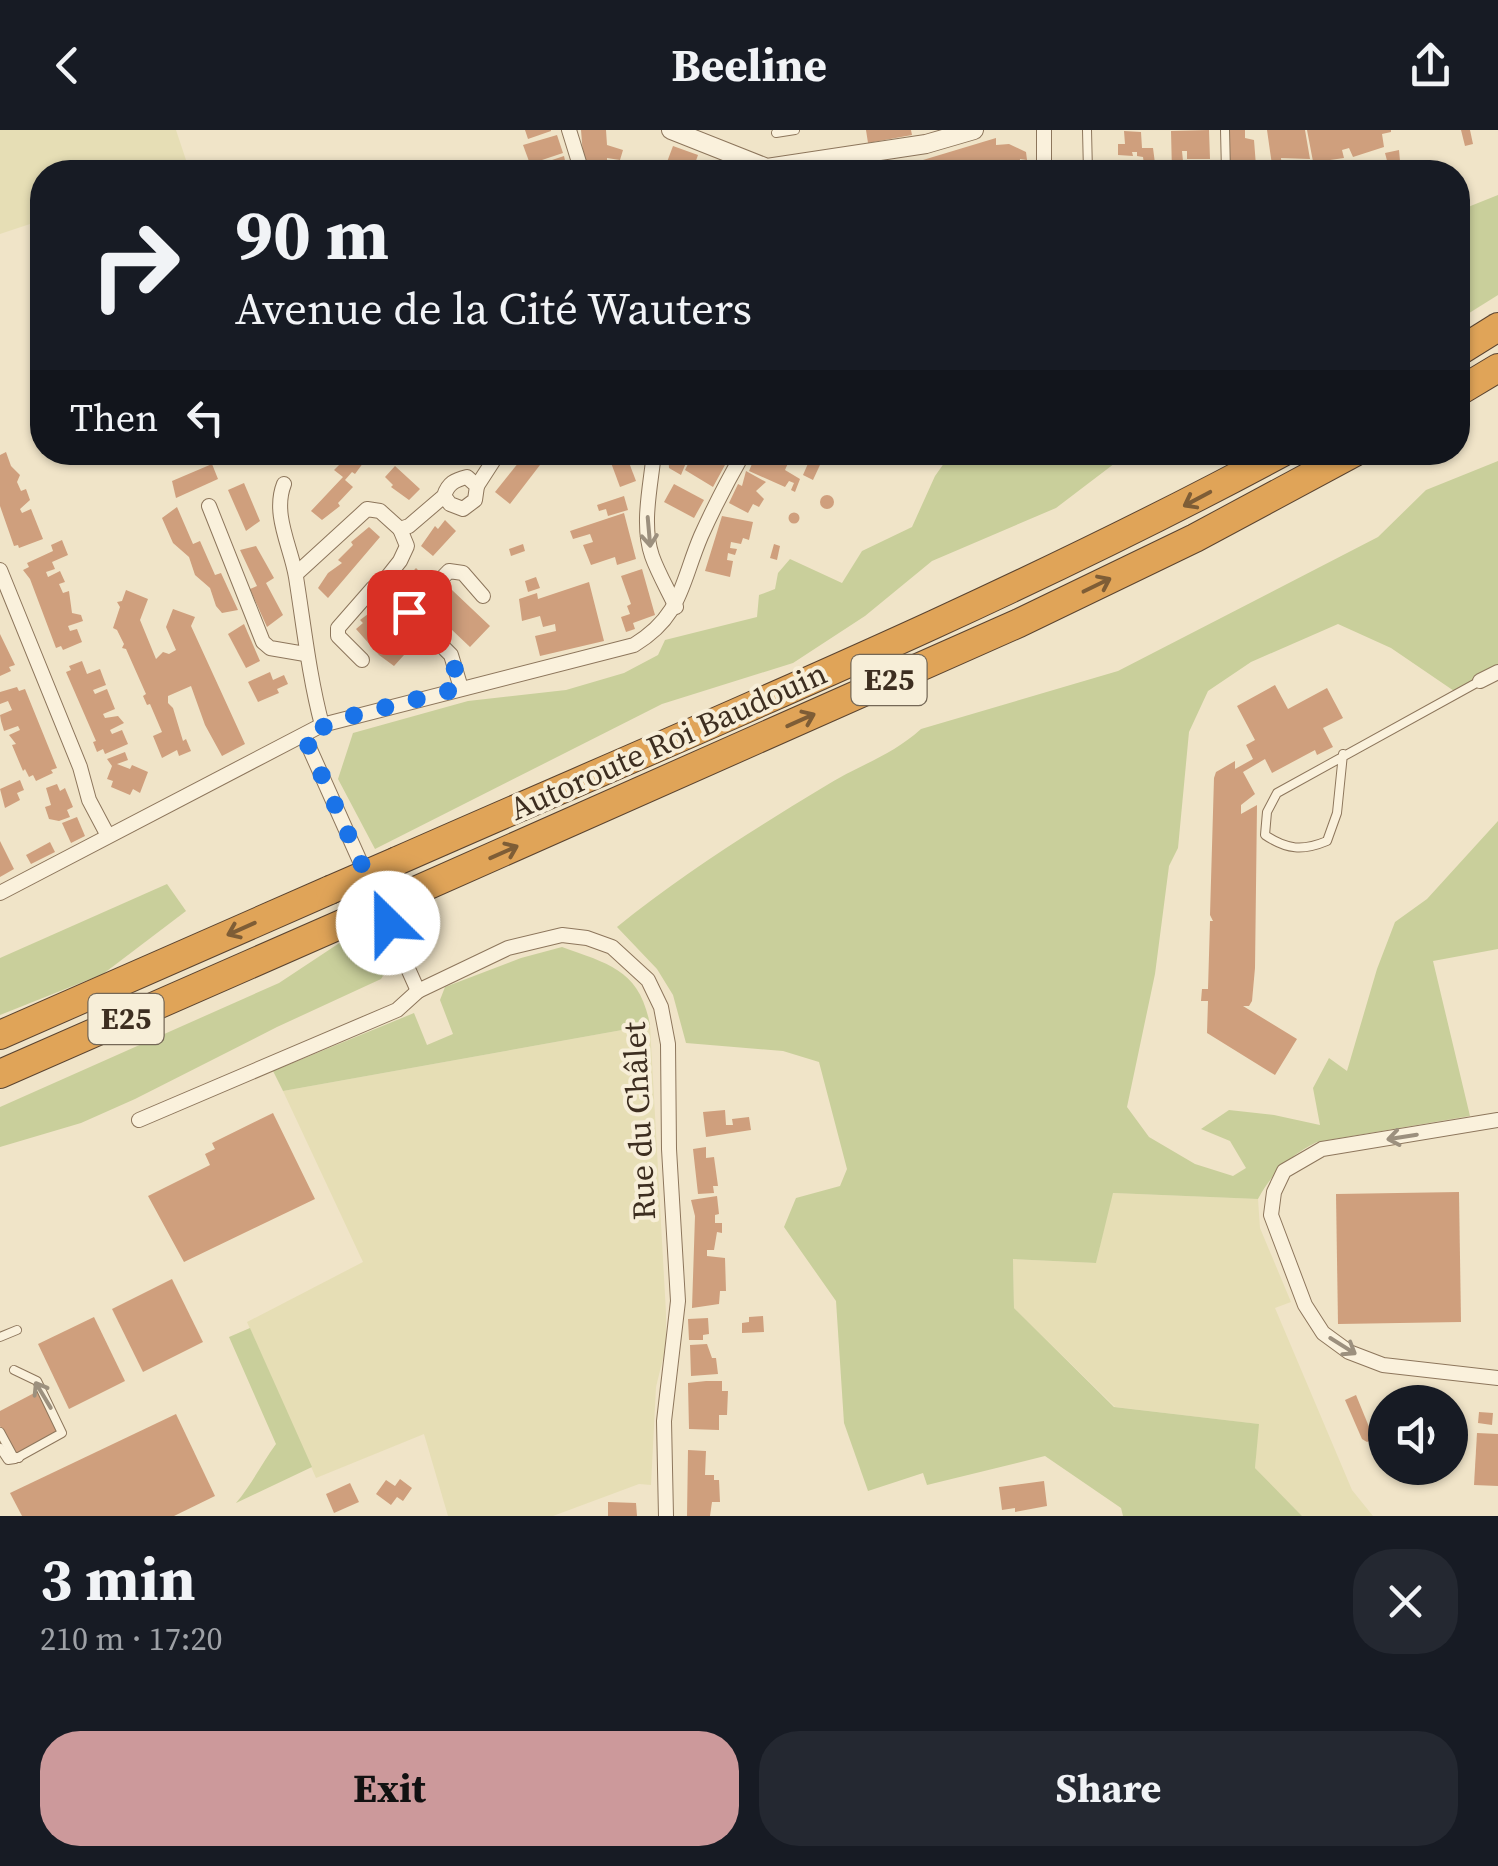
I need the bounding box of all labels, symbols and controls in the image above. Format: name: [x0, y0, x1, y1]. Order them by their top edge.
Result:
text: Beeline: [671, 34, 827, 96]
icon: back: [40, 38, 95, 93]
icon: share: [1403, 38, 1458, 93]
text: 90 m: [235, 186, 389, 282]
icon: right: [70, 200, 200, 330]
text: Avenue de la Cité Wauters: [235, 277, 752, 339]
icon: left: [178, 390, 233, 445]
text: Then: [70, 392, 158, 444]
one-way arrow: [1183, 489, 1212, 509]
one-way arrow: [640, 516, 659, 548]
pin: [367, 570, 452, 655]
one-way arrow: [1081, 575, 1111, 594]
icon: arrive: [382, 585, 437, 640]
street label: Autoroute Roi Baudouin: [502, 651, 834, 831]
road number: E25: [852, 655, 926, 705]
one-way arrow: [785, 709, 815, 728]
one-way arrow: [488, 841, 518, 860]
position arrow: [336, 871, 440, 975]
one-way arrow: [226, 921, 257, 939]
road number: E25: [88, 994, 164, 1044]
street label: Rue du Châlet: [612, 1020, 666, 1221]
one-way arrow: [1386, 1128, 1419, 1146]
one-way arrow: [1329, 1336, 1357, 1356]
one-way arrow: [32, 1381, 52, 1410]
map controls: [1368, 1385, 1468, 1485]
button: sound: [1368, 1385, 1468, 1485]
text: 3 min: [40, 1538, 196, 1620]
button: close: [1353, 1549, 1458, 1654]
text: 210 m · 17:20: [40, 1617, 222, 1661]
button: Exit: [40, 1731, 739, 1846]
button: Share: [759, 1731, 1458, 1846]

